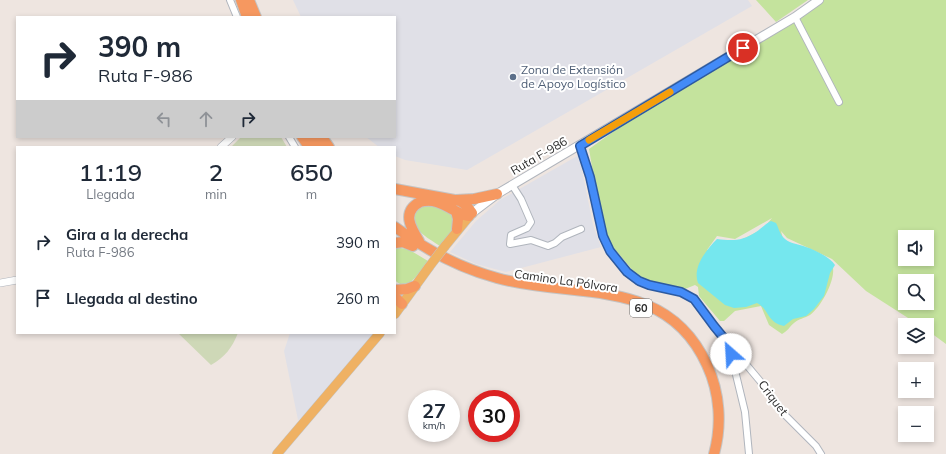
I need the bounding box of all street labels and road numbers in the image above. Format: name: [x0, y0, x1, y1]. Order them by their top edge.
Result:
street label: Ruta F-986: [508, 133, 570, 178]
street label: Camino La Pólvora: [513, 266, 619, 295]
road number: 60: [630, 299, 652, 317]
street label: Criquet: [755, 377, 792, 418]

